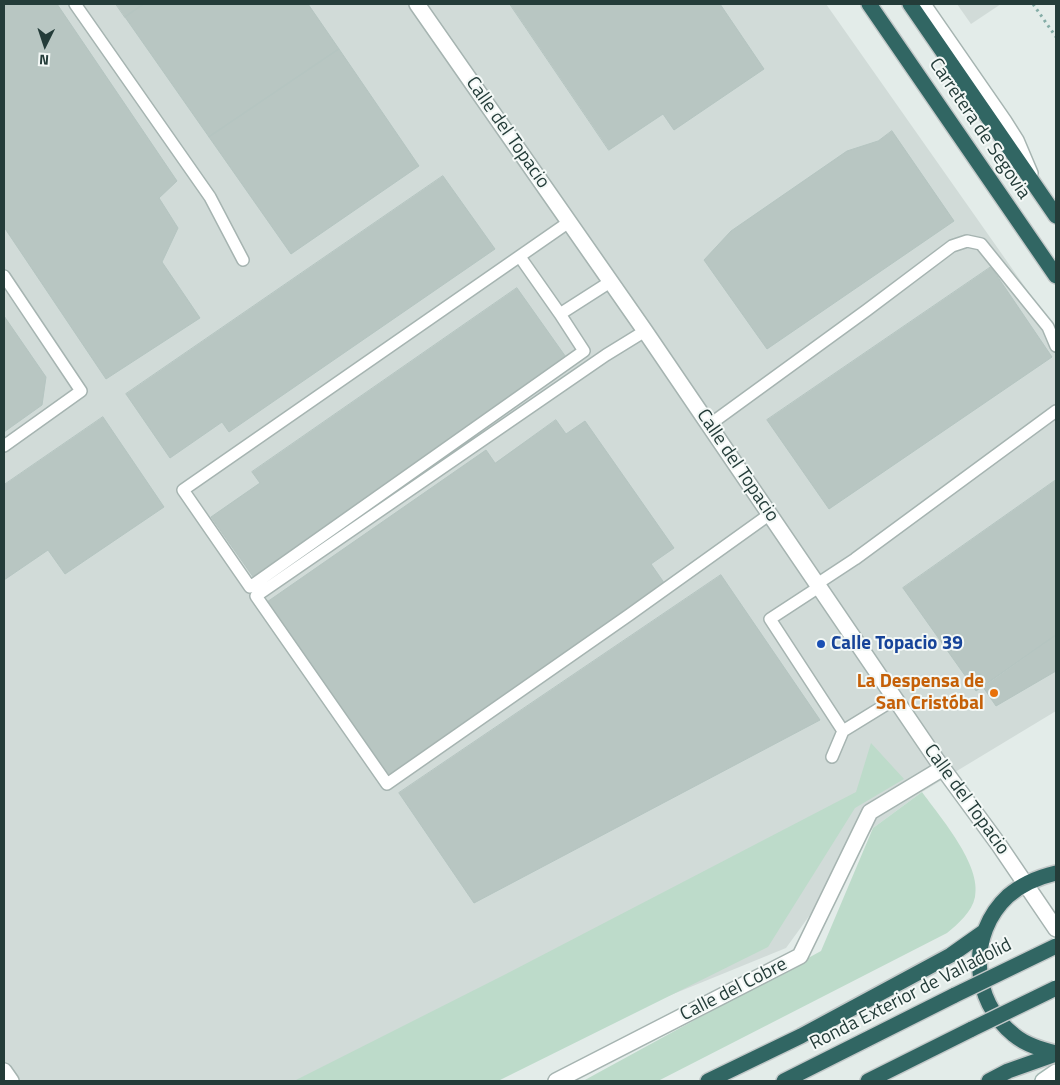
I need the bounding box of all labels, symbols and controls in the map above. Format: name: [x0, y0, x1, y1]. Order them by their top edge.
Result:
north arrow: [20, 20, 70, 70]
text: N: [38, 50, 49, 71]
street label: Carretera de Segovia: [923, 54, 1035, 204]
street label: Calle del Topacio: [460, 73, 554, 193]
street label: Calle del Topacio: [691, 405, 783, 527]
place label: Calle Topacio 39: [831, 633, 963, 655]
marker: Calle Topacio 39: [815, 638, 827, 650]
place label: La Despensa de San Cristóbal: [857, 671, 984, 715]
marker: La Despensa de San Cristóbal: [988, 687, 1000, 699]
street label: Calle del Topacio: [918, 740, 1014, 860]
street label: Ronda Exterior de Valladolid: [806, 934, 1016, 1056]
street label: Calle del Cobre: [677, 953, 791, 1027]

